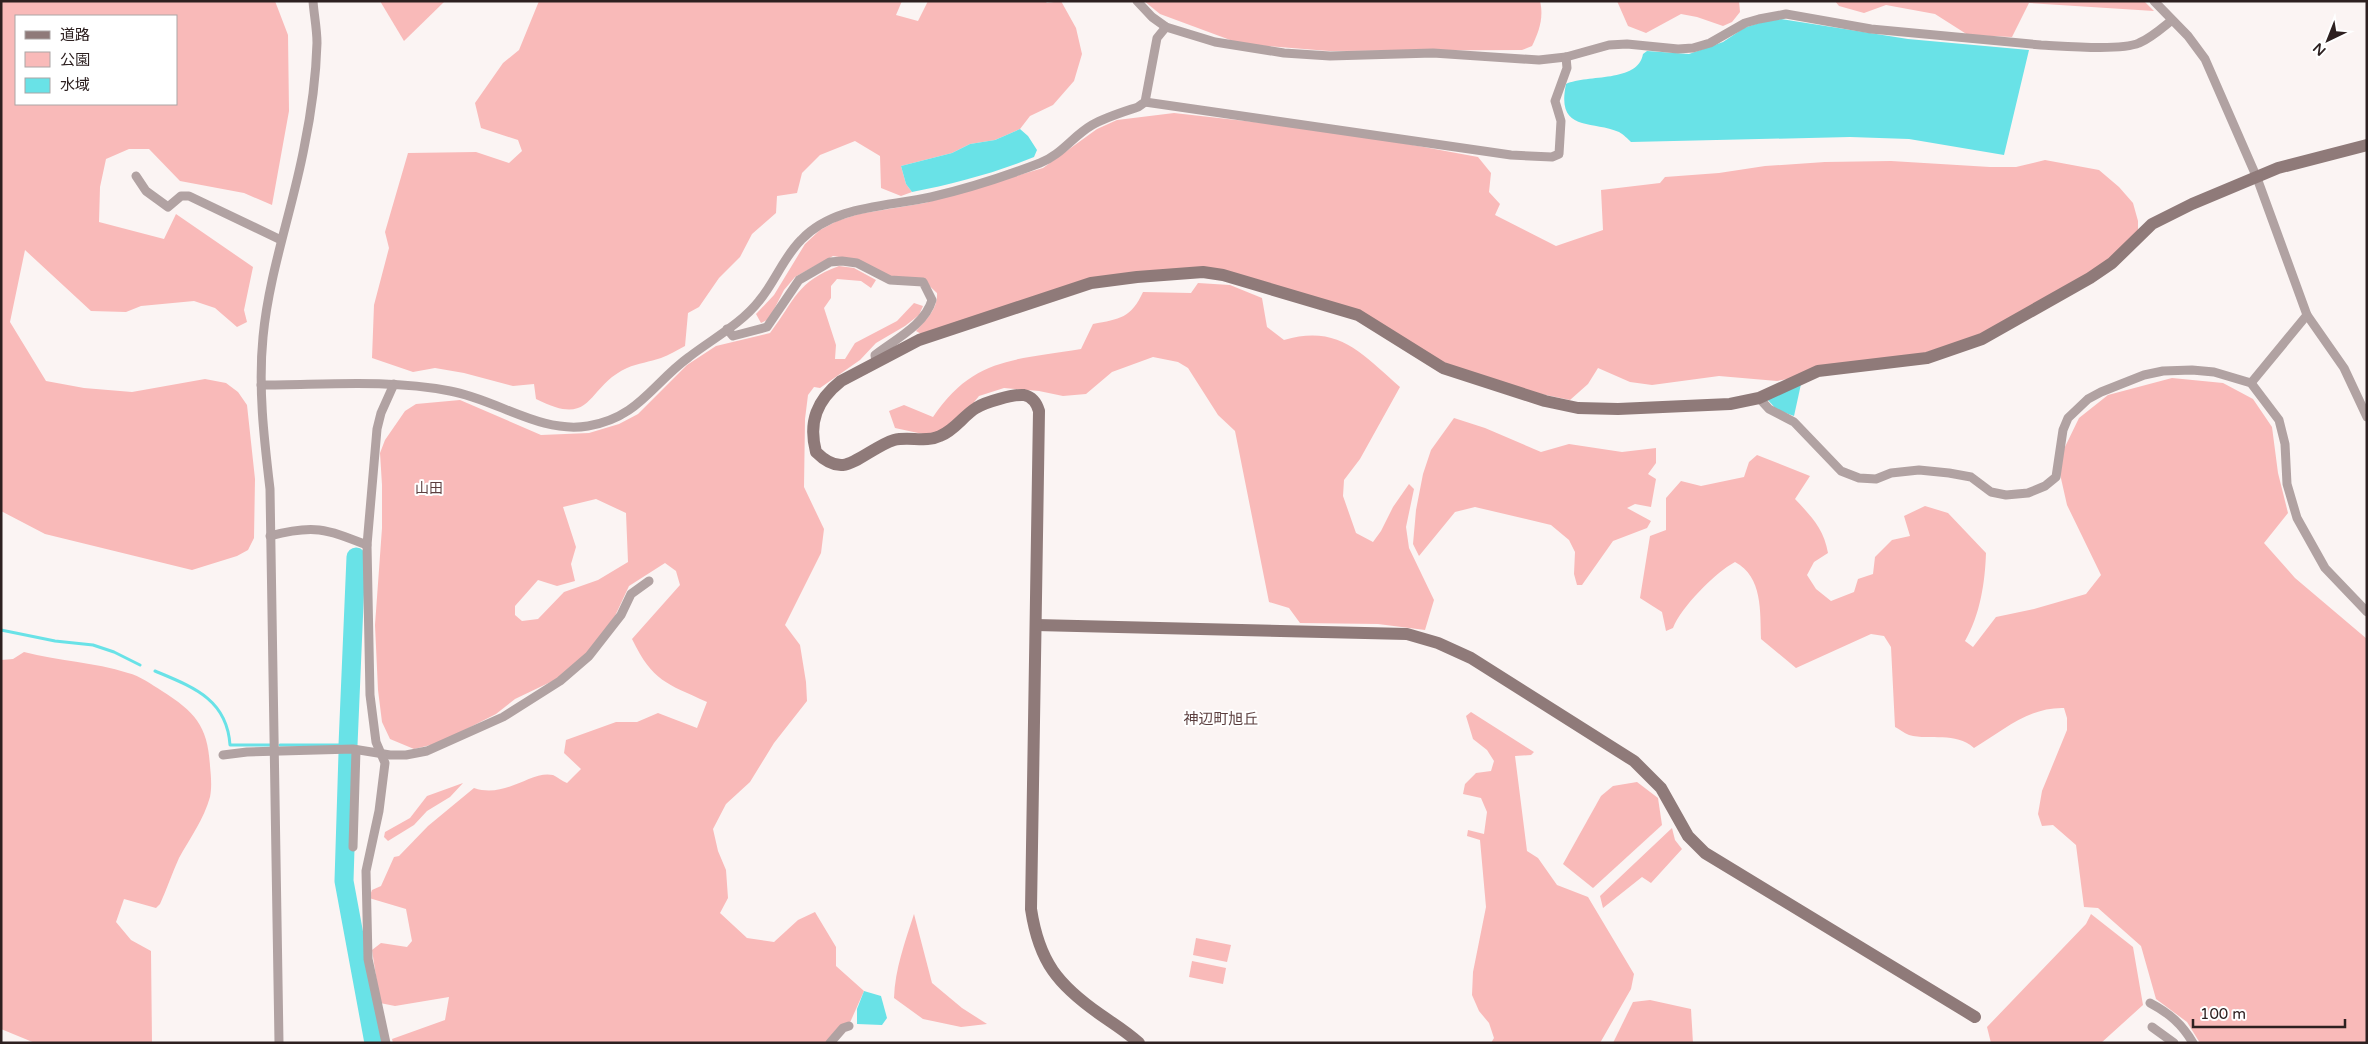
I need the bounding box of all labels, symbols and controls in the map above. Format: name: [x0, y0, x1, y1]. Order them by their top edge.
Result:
legend: [15, 15, 178, 105]
north arrow: [2303, 15, 2353, 65]
text: 道路: [60, 26, 90, 44]
text: N: [2310, 39, 2329, 59]
text: 公園: [60, 51, 90, 69]
text: 水域: [60, 76, 90, 94]
district label: 山田: [415, 480, 443, 497]
district label: 神辺町旭丘: [1183, 710, 1259, 728]
scale bar: [2193, 996, 2346, 1028]
text: 100 m: [2200, 1005, 2246, 1023]

